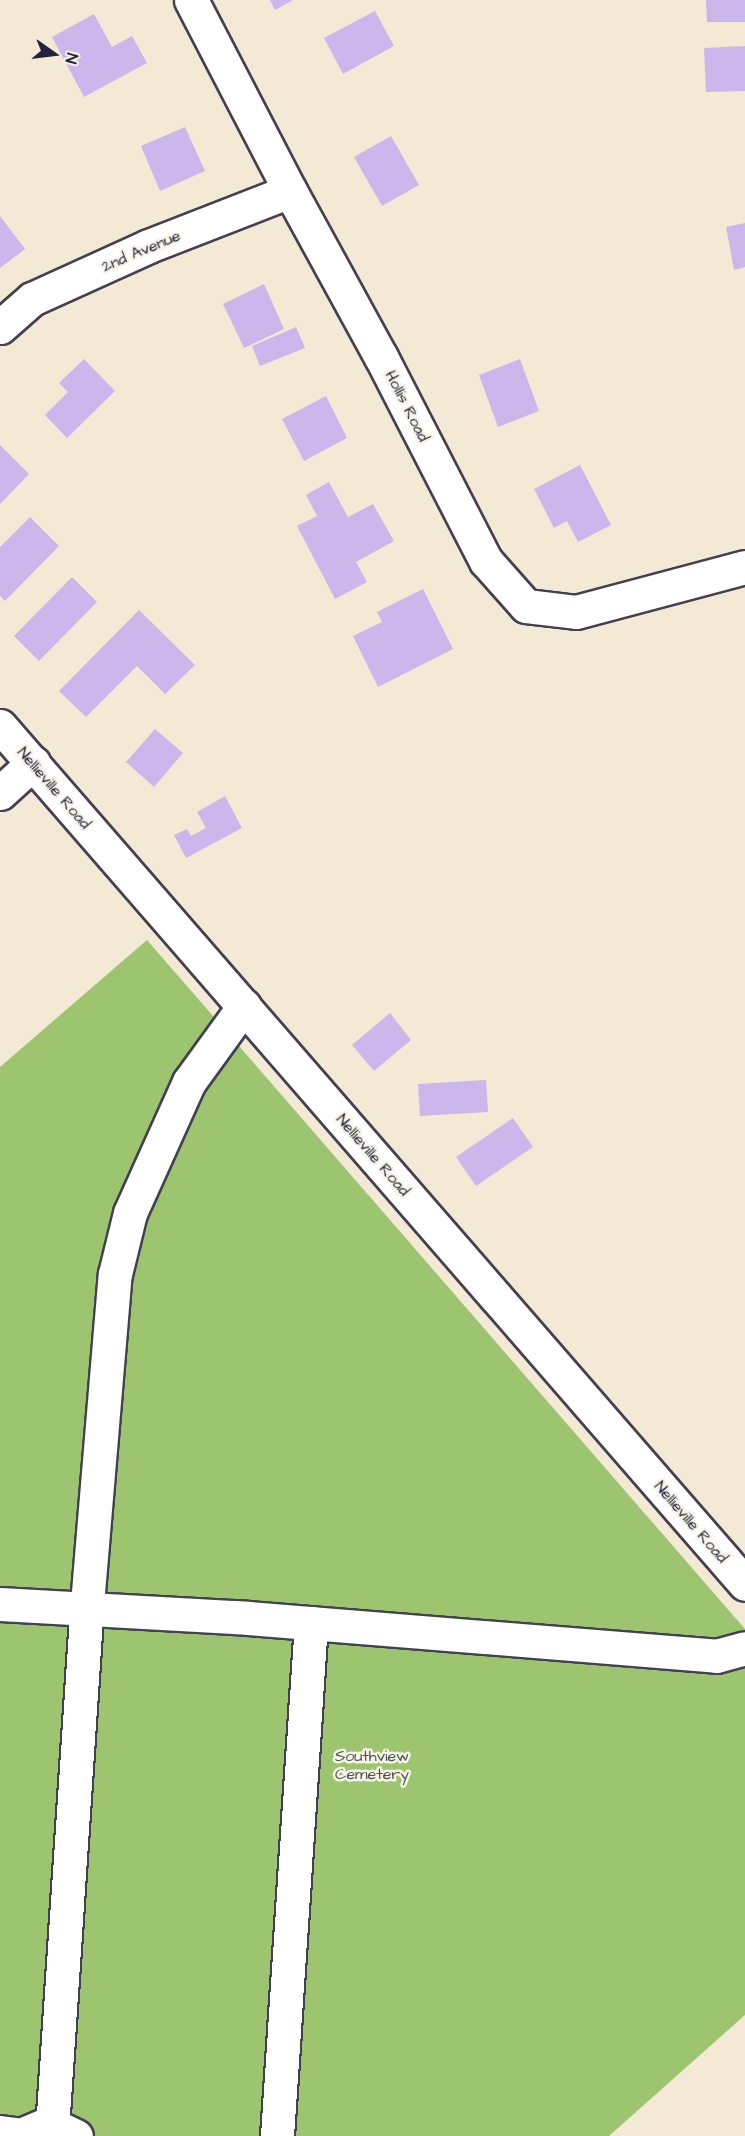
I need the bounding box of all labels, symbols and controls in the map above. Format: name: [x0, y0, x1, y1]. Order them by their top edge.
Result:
north arrow: [24, 24, 84, 84]
text: N: [60, 51, 83, 66]
street label: 2nd Avenue: [99, 226, 183, 276]
street label: Hollis Road: [381, 367, 433, 445]
street label: Nellieville Road: [13, 743, 95, 833]
street label: Nellieville Road: [332, 1110, 414, 1200]
street label: Nellieville Road: [650, 1477, 732, 1567]
park label: Southview Cemetery: [335, 1746, 409, 1784]

